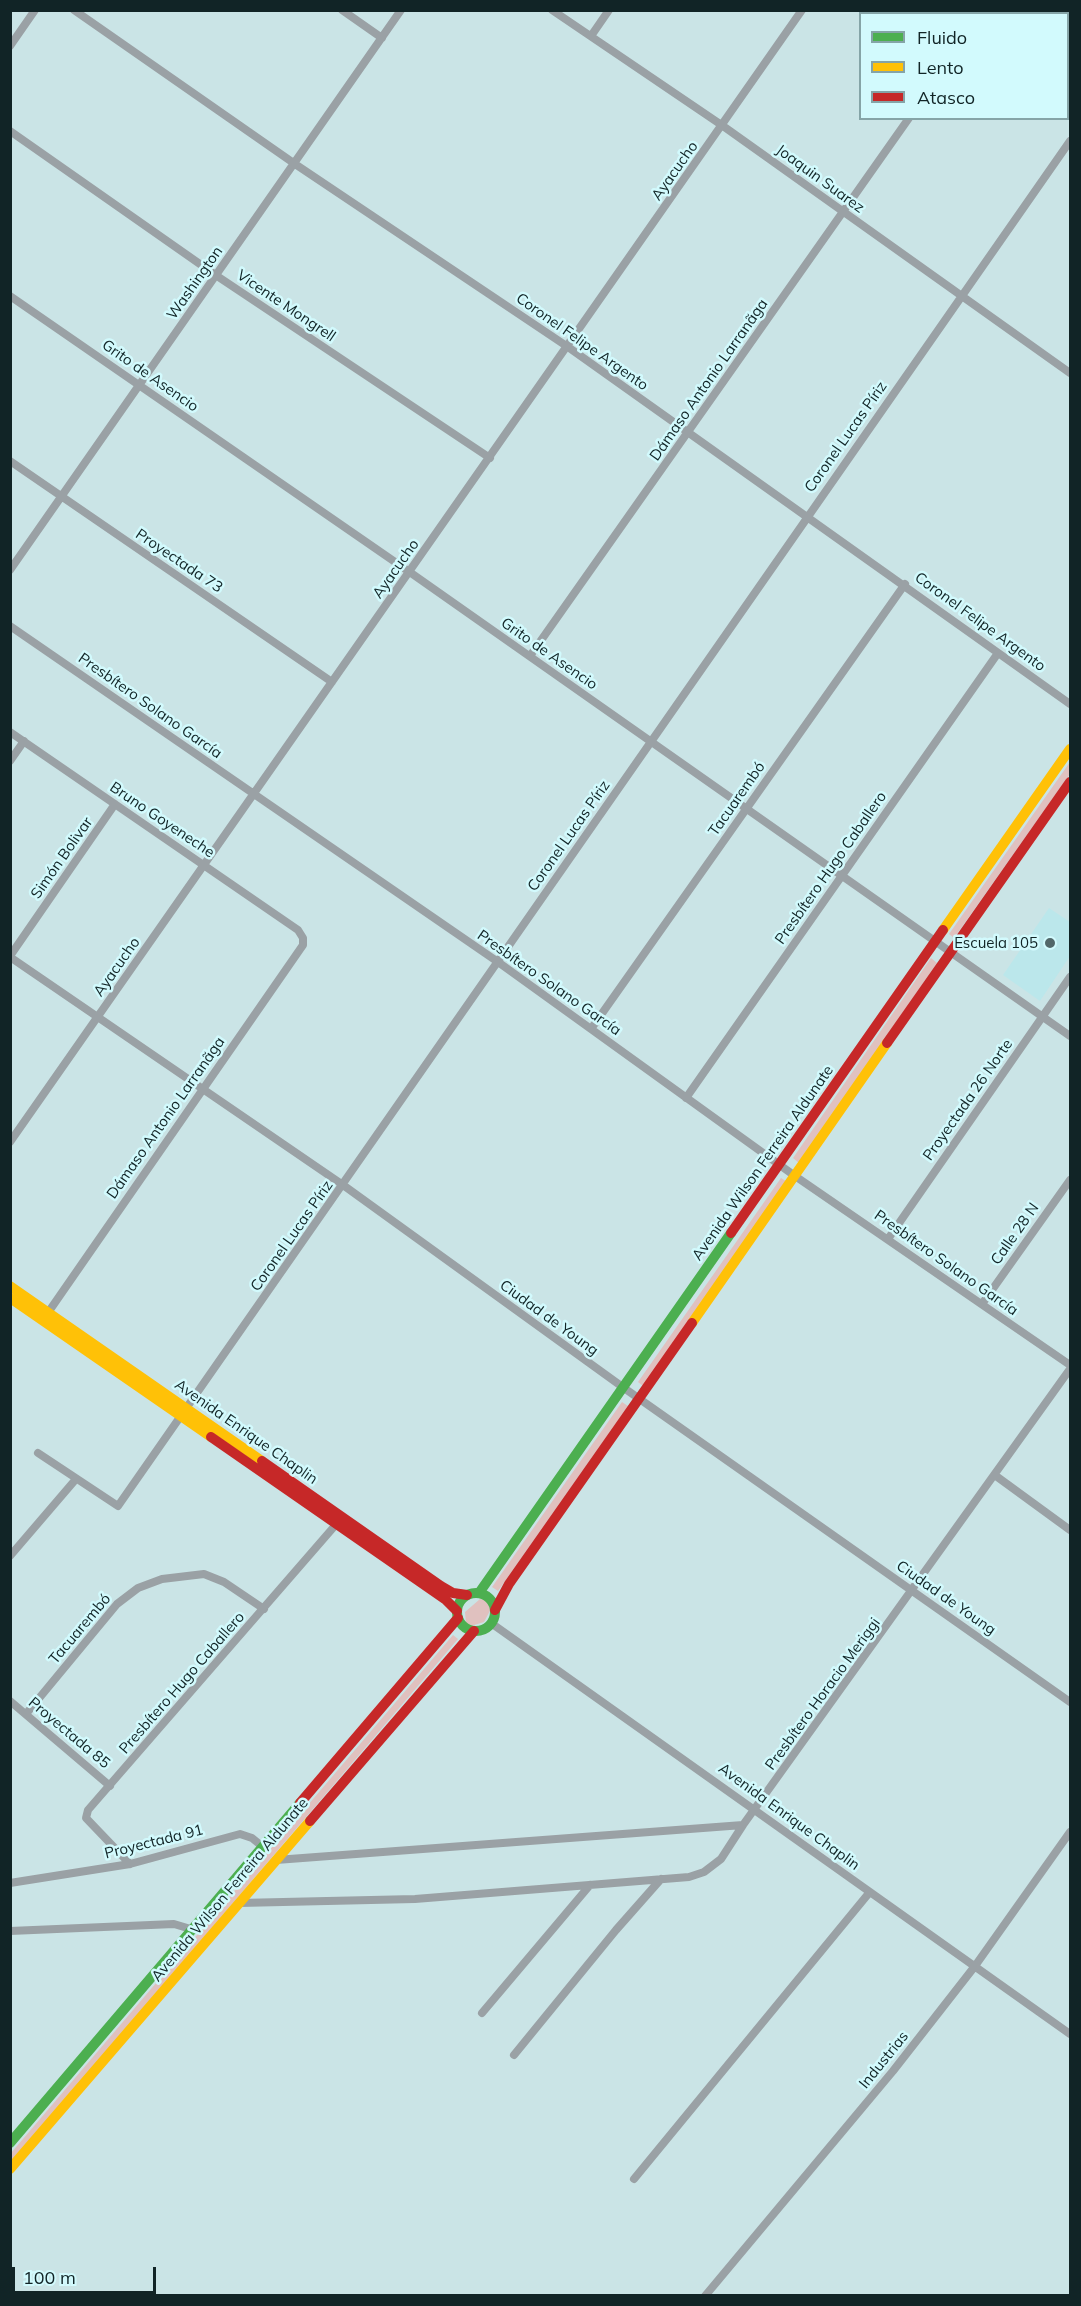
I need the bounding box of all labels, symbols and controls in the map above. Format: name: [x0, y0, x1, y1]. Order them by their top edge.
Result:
legend: [859, 12, 1069, 120]
text: Fluido: [917, 26, 967, 49]
text: Lento: [917, 56, 964, 79]
text: Atasco: [917, 86, 975, 109]
street label: Ayacucho: [648, 138, 702, 204]
street label: Joaquin Suarez: [772, 141, 868, 217]
street label: Washington: [163, 243, 227, 323]
street label: Vicente Mongrell: [233, 266, 339, 346]
street label: Coronel Felipe Argento: [512, 290, 652, 394]
street label: Dámaso Antonio Larranãga: [646, 296, 772, 464]
street label: Grito de Asencio: [98, 336, 202, 416]
street label: Coronel Lucas Píriz: [801, 378, 891, 496]
street label: Proyectada 73: [132, 525, 226, 597]
street label: Ayacucho: [369, 536, 423, 602]
street label: Coronel Felipe Argento: [911, 568, 1049, 676]
street label: Grito de Asencio: [497, 614, 601, 694]
street label: Presbítero Solano García: [75, 649, 225, 763]
street label: Tacuarembó: [705, 759, 769, 839]
street label: Coronel Lucas Píriz: [524, 777, 614, 895]
street label: Bruno Goyeneche: [106, 778, 218, 862]
street label: Presbítero Hugo Caballero: [771, 788, 891, 948]
street label: Simón Bolivar: [27, 814, 97, 902]
street label: Presbítero Solano García: [474, 926, 624, 1040]
street label: Ayacucho: [90, 934, 144, 1000]
place label: Escuela 105: [954, 934, 1038, 952]
marker: Escuela 105: [1043, 936, 1057, 950]
street label: Dámaso Antonio Larranãga: [103, 1034, 229, 1202]
street label: Proyectada 26 Norte: [919, 1036, 1017, 1164]
street label: Avenida Wilson Ferreira Aldunate: [689, 1062, 837, 1264]
street label: Coronel Lucas Píriz: [247, 1177, 337, 1295]
street label: Calle 28 N: [987, 1200, 1043, 1268]
street label: Presbítero Solano García: [871, 1206, 1021, 1320]
street label: Ciudad de Young: [496, 1276, 602, 1360]
street label: Avenida Enrique Chaplin: [171, 1376, 321, 1488]
street label: Ciudad de Young: [893, 1557, 999, 1639]
street label: Tacuarembó: [45, 1590, 115, 1668]
street label: Presbítero Hugo Caballero: [115, 1608, 249, 1758]
street label: Presbítero Horacio Meriggi: [762, 1614, 884, 1774]
street label: Proyectada 85: [25, 1694, 113, 1772]
street label: Avenida Enrique Chaplin: [715, 1760, 863, 1874]
street label: Avenida Wilson Ferreira Aldunate: [148, 1795, 312, 1985]
street label: Proyectada 91: [103, 1821, 205, 1863]
street label: Industrias: [855, 2028, 913, 2092]
scale bar: [15, 2255, 159, 2293]
text: 100 m: [23, 2266, 76, 2289]

